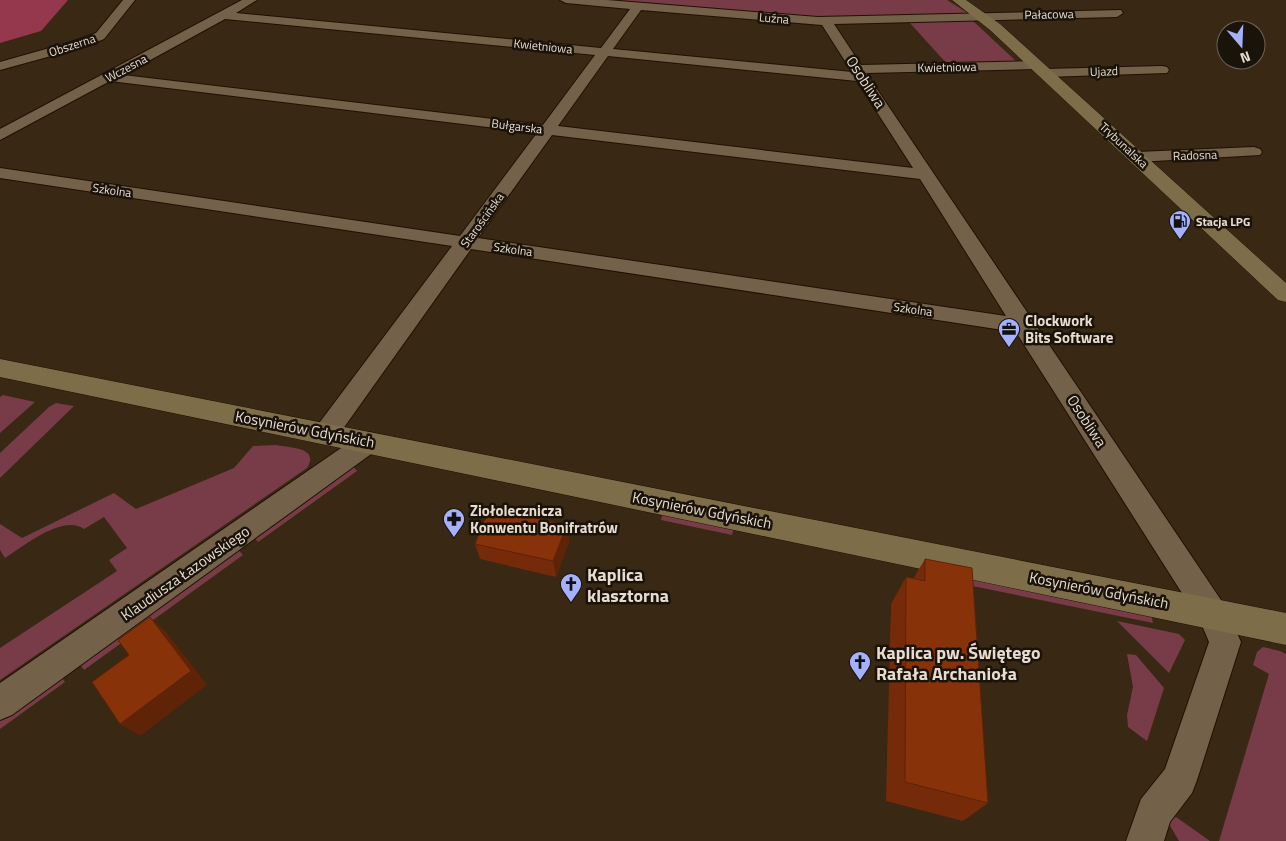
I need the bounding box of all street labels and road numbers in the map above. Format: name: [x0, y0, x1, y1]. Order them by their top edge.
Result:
street label: Pałacowa: [1024, 4, 1074, 24]
street label: Luźna: [758, 7, 790, 29]
street label: Obszerna: [46, 29, 98, 61]
street label: Kwietniowa: [513, 33, 573, 59]
street label: Wczesna: [102, 49, 150, 87]
street label: Osobliwa: [840, 51, 892, 113]
street label: Kwietniowa: [917, 57, 977, 77]
street label: Ujazd: [1090, 61, 1118, 81]
street label: Bułgarska: [490, 113, 544, 139]
street label: Trybunalska: [1095, 117, 1153, 173]
street label: Radosna: [1173, 145, 1217, 165]
street label: Szkolna: [91, 178, 133, 202]
street label: Starościńska: [455, 188, 509, 252]
street label: Szkolna: [492, 237, 534, 261]
street label: Szkolna: [892, 297, 934, 321]
street label: Osobliwa: [1061, 390, 1113, 452]
street label: Kosynierów Gdyńskich: [233, 404, 377, 454]
street label: Kosynierów Gdyńskich: [630, 485, 774, 535]
street label: Klaudiusza Łazowskiego: [116, 520, 254, 626]
street label: Kosynierów Gdyńskich: [1027, 565, 1171, 615]

